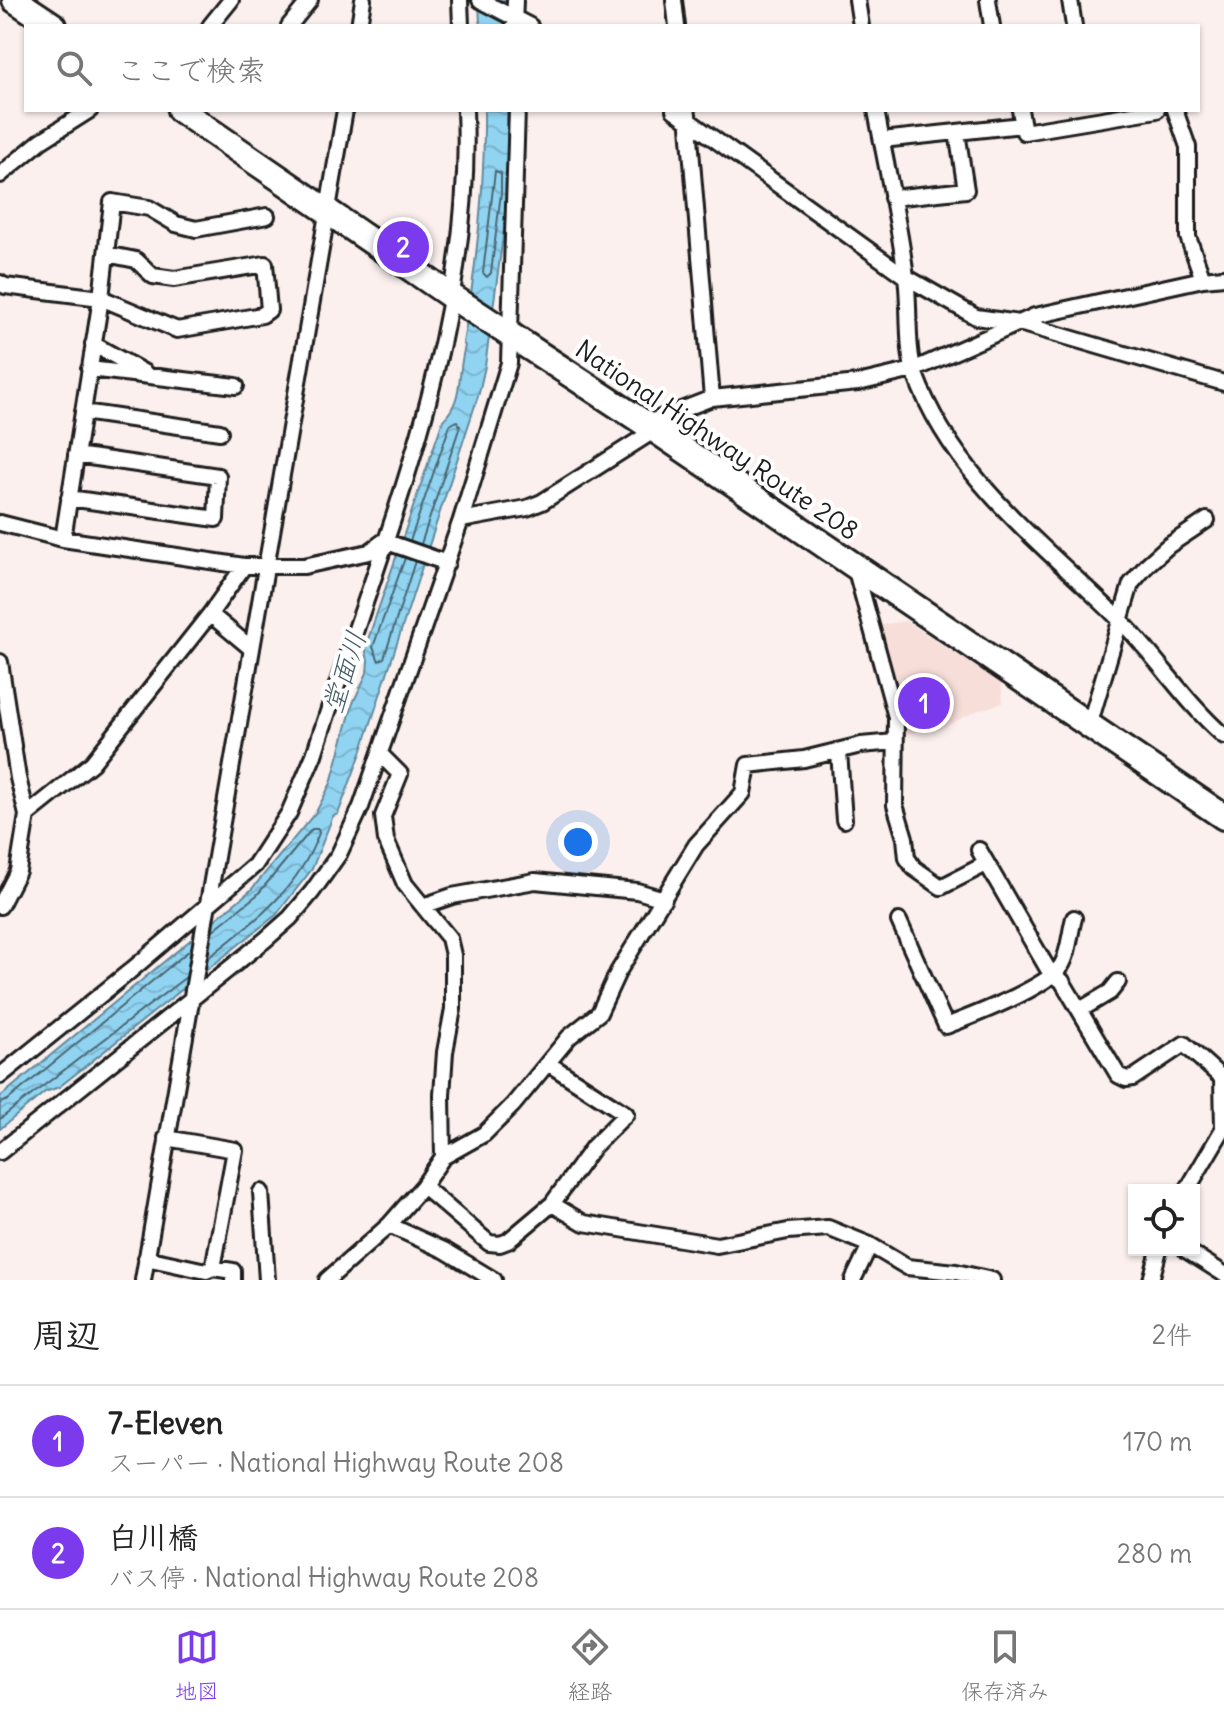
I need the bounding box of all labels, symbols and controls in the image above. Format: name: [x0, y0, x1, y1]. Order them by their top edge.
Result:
search box: [24, 24, 1200, 112]
icon: search: [52, 46, 96, 90]
text: ここで検索: [116, 51, 266, 89]
pin: 2: [377, 217, 429, 277]
street label: National Highway Route 208: [569, 332, 865, 547]
water label: 堂面川: [314, 626, 374, 718]
pin: 1: [898, 673, 950, 733]
your location: [558, 822, 598, 862]
map controls: [1128, 1184, 1200, 1256]
button: locate: [1128, 1184, 1200, 1256]
text: 周辺: [32, 1313, 100, 1356]
text: 2件: [1152, 1318, 1192, 1351]
text: 7-Eleven: [108, 1404, 223, 1442]
text: 1: [53, 1425, 63, 1458]
text: 170 m: [1123, 1425, 1192, 1458]
text: スーパー · National Highway Route 208: [108, 1446, 564, 1479]
text: 白川橋: [108, 1518, 198, 1556]
text: 2: [51, 1537, 65, 1570]
text: 280 m: [1117, 1537, 1192, 1570]
text: バス停 · National Highway Route 208: [108, 1561, 539, 1594]
tab: 地図: [175, 1625, 219, 1705]
tab: 経路: [568, 1625, 612, 1705]
tab: 保存済み: [961, 1625, 1049, 1705]

